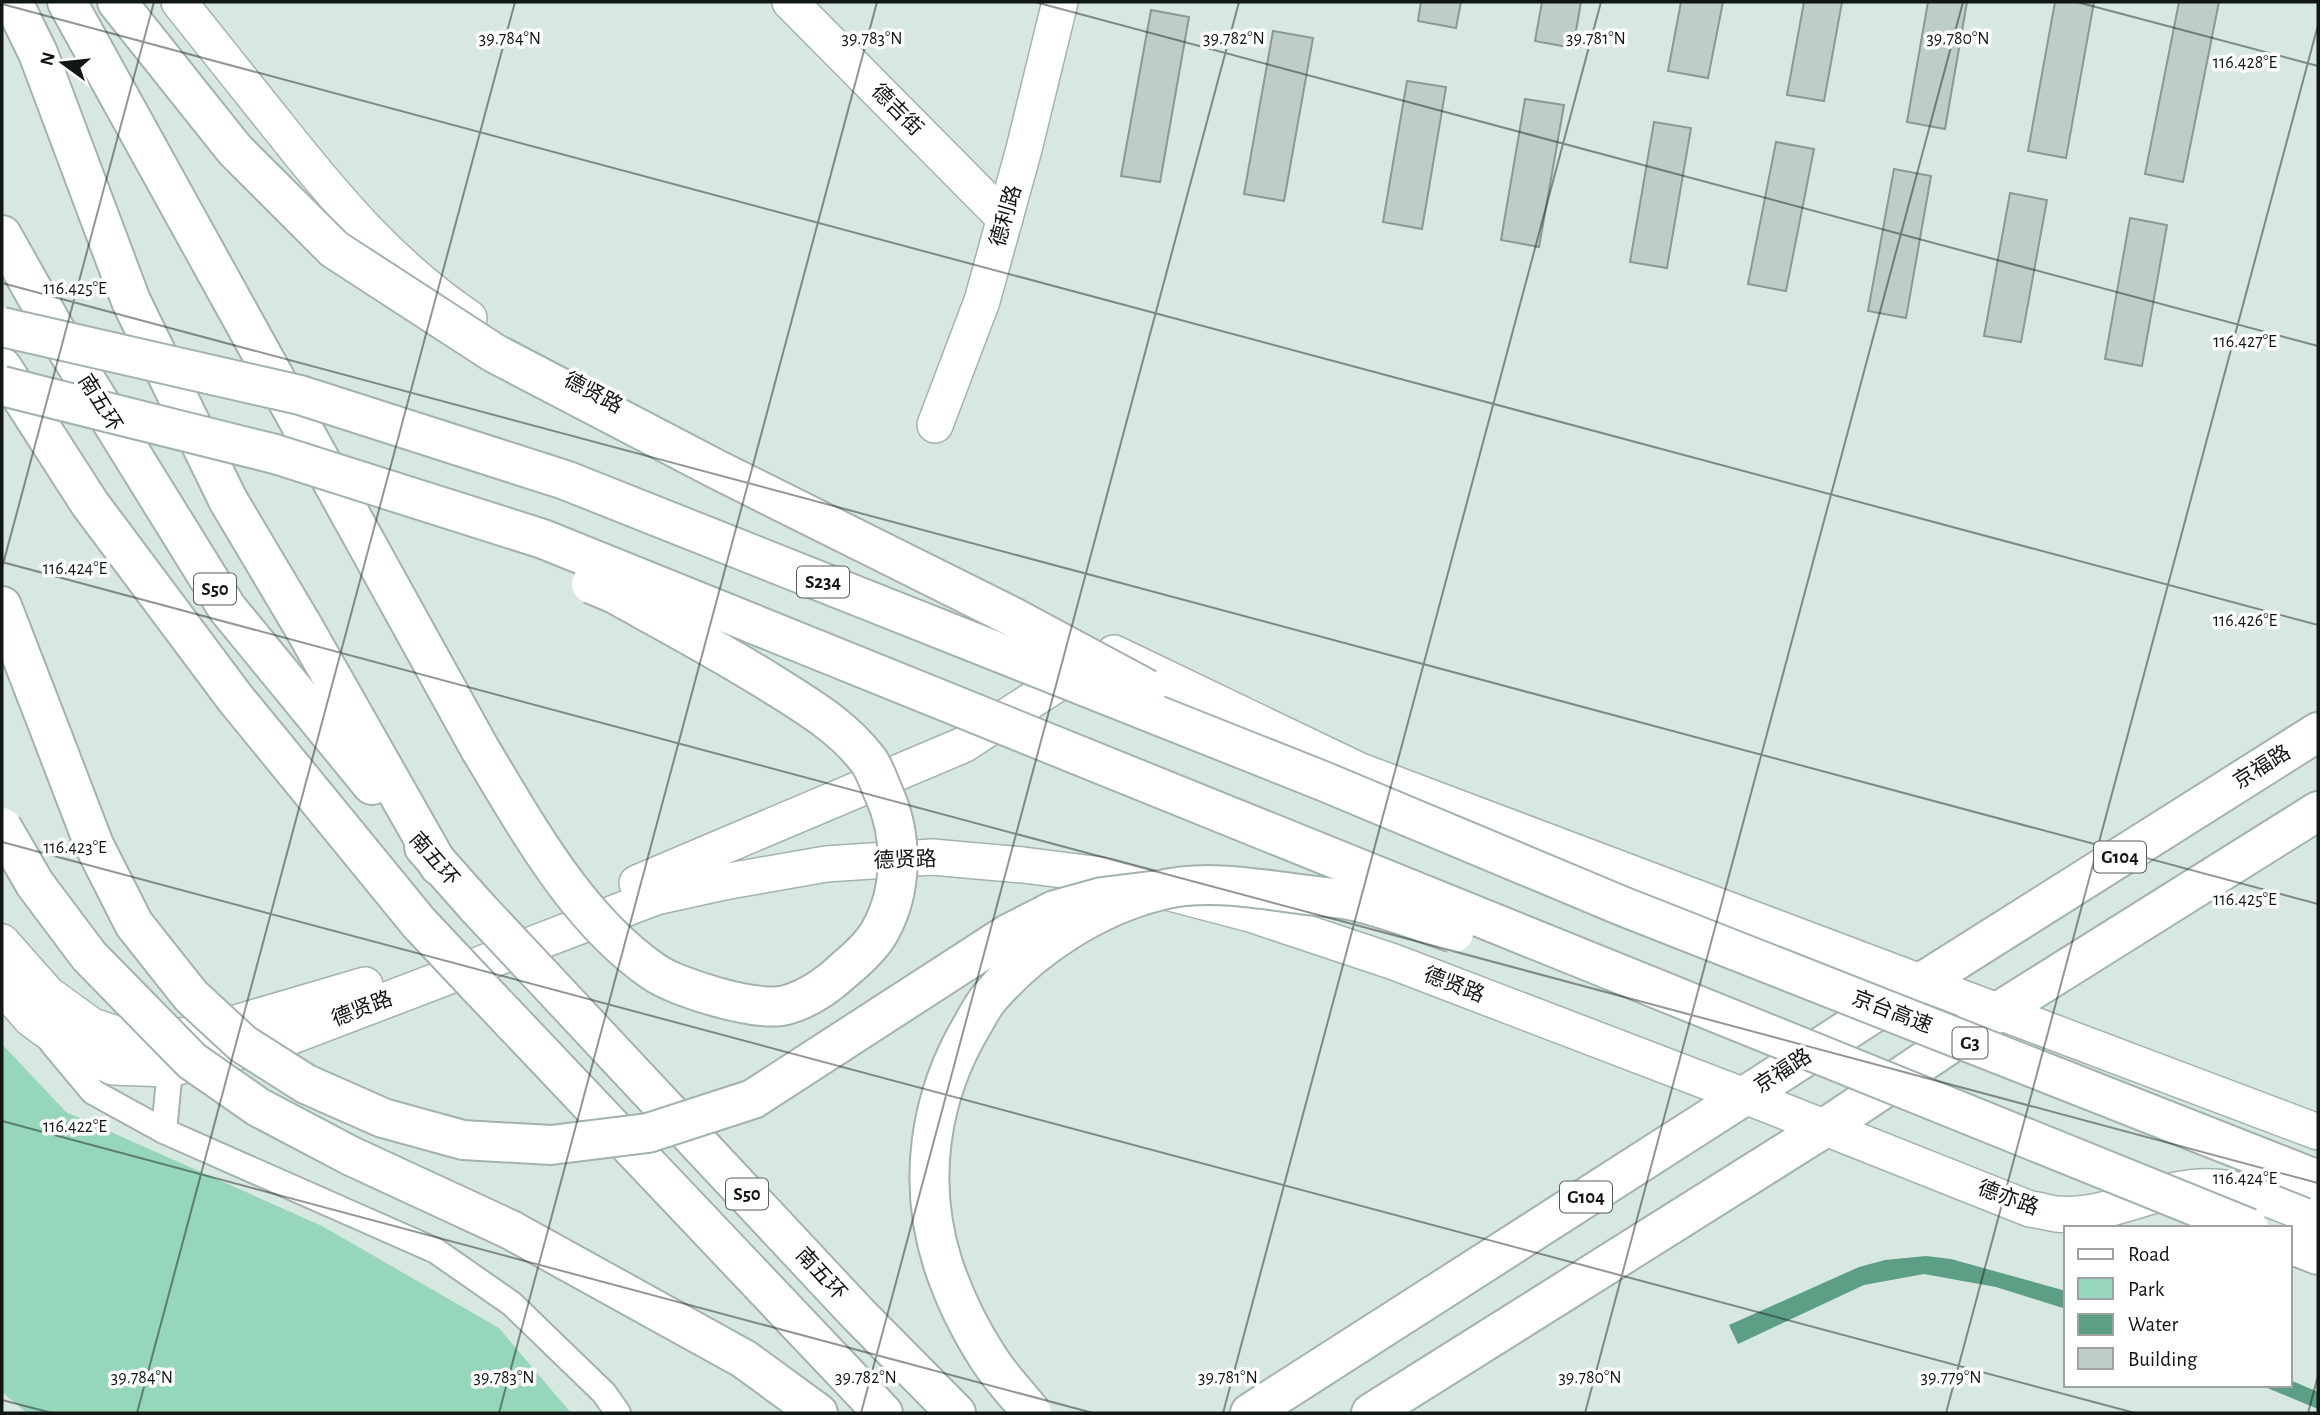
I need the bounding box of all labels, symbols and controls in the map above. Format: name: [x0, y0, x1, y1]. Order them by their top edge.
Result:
north arrow: [28, 28, 98, 98]
text: 39.784°N: [479, 30, 541, 48]
text: 39.783°N: [841, 30, 903, 48]
text: 39.782°N: [1203, 30, 1265, 48]
text: 39.781°N: [1566, 30, 1626, 48]
text: 39.780°N: [1926, 30, 1990, 48]
text: N: [37, 50, 59, 68]
text: 116.428°E: [2213, 54, 2277, 72]
street label: 德吉街: [867, 80, 927, 140]
street label: 德利路: [986, 183, 1025, 249]
text: 116.425°E: [43, 280, 107, 298]
text: 116.427°E: [2213, 333, 2277, 351]
street label: 德贤路: [560, 368, 626, 417]
street label: 南五环: [74, 370, 126, 435]
text: 116.424°E: [43, 560, 108, 578]
road number: S234: [797, 566, 849, 597]
road number: S50: [194, 574, 236, 604]
text: 116.426°E: [2213, 612, 2277, 630]
street label: 京福路: [2229, 741, 2294, 793]
street label: 南五环: [405, 828, 463, 890]
text: 116.423°E: [43, 839, 107, 857]
road number: G104: [2094, 842, 2146, 872]
street label: 德贤路: [873, 847, 937, 872]
text: 116.425°E: [2213, 891, 2277, 909]
street label: 德贤路: [1421, 963, 1488, 1006]
street label: 京台高速: [1849, 986, 1935, 1037]
street label: 德贤路: [328, 987, 395, 1030]
road number: G3: [1952, 1028, 1988, 1058]
street label: 京福路: [1750, 1044, 1815, 1097]
text: 116.422°E: [43, 1118, 107, 1136]
text: 116.424°E: [2213, 1170, 2278, 1188]
street label: 德亦路: [1975, 1176, 2042, 1219]
road number: S50: [726, 1178, 768, 1210]
road number: G104: [1560, 1182, 1612, 1212]
legend: [2064, 1226, 2292, 1387]
street label: 南五环: [792, 1243, 851, 1304]
text: Road: [2128, 1244, 2170, 1265]
text: Park: [2128, 1279, 2165, 1300]
text: Water: [2128, 1314, 2178, 1335]
text: Building: [2128, 1349, 2198, 1370]
text: 39.784°N: [111, 1369, 173, 1387]
text: 39.783°N: [473, 1369, 535, 1387]
text: 39.782°N: [835, 1369, 897, 1387]
text: 39.781°N: [1198, 1369, 1258, 1387]
text: 39.780°N: [1558, 1369, 1622, 1387]
text: 39.779°N: [1920, 1369, 1982, 1387]

